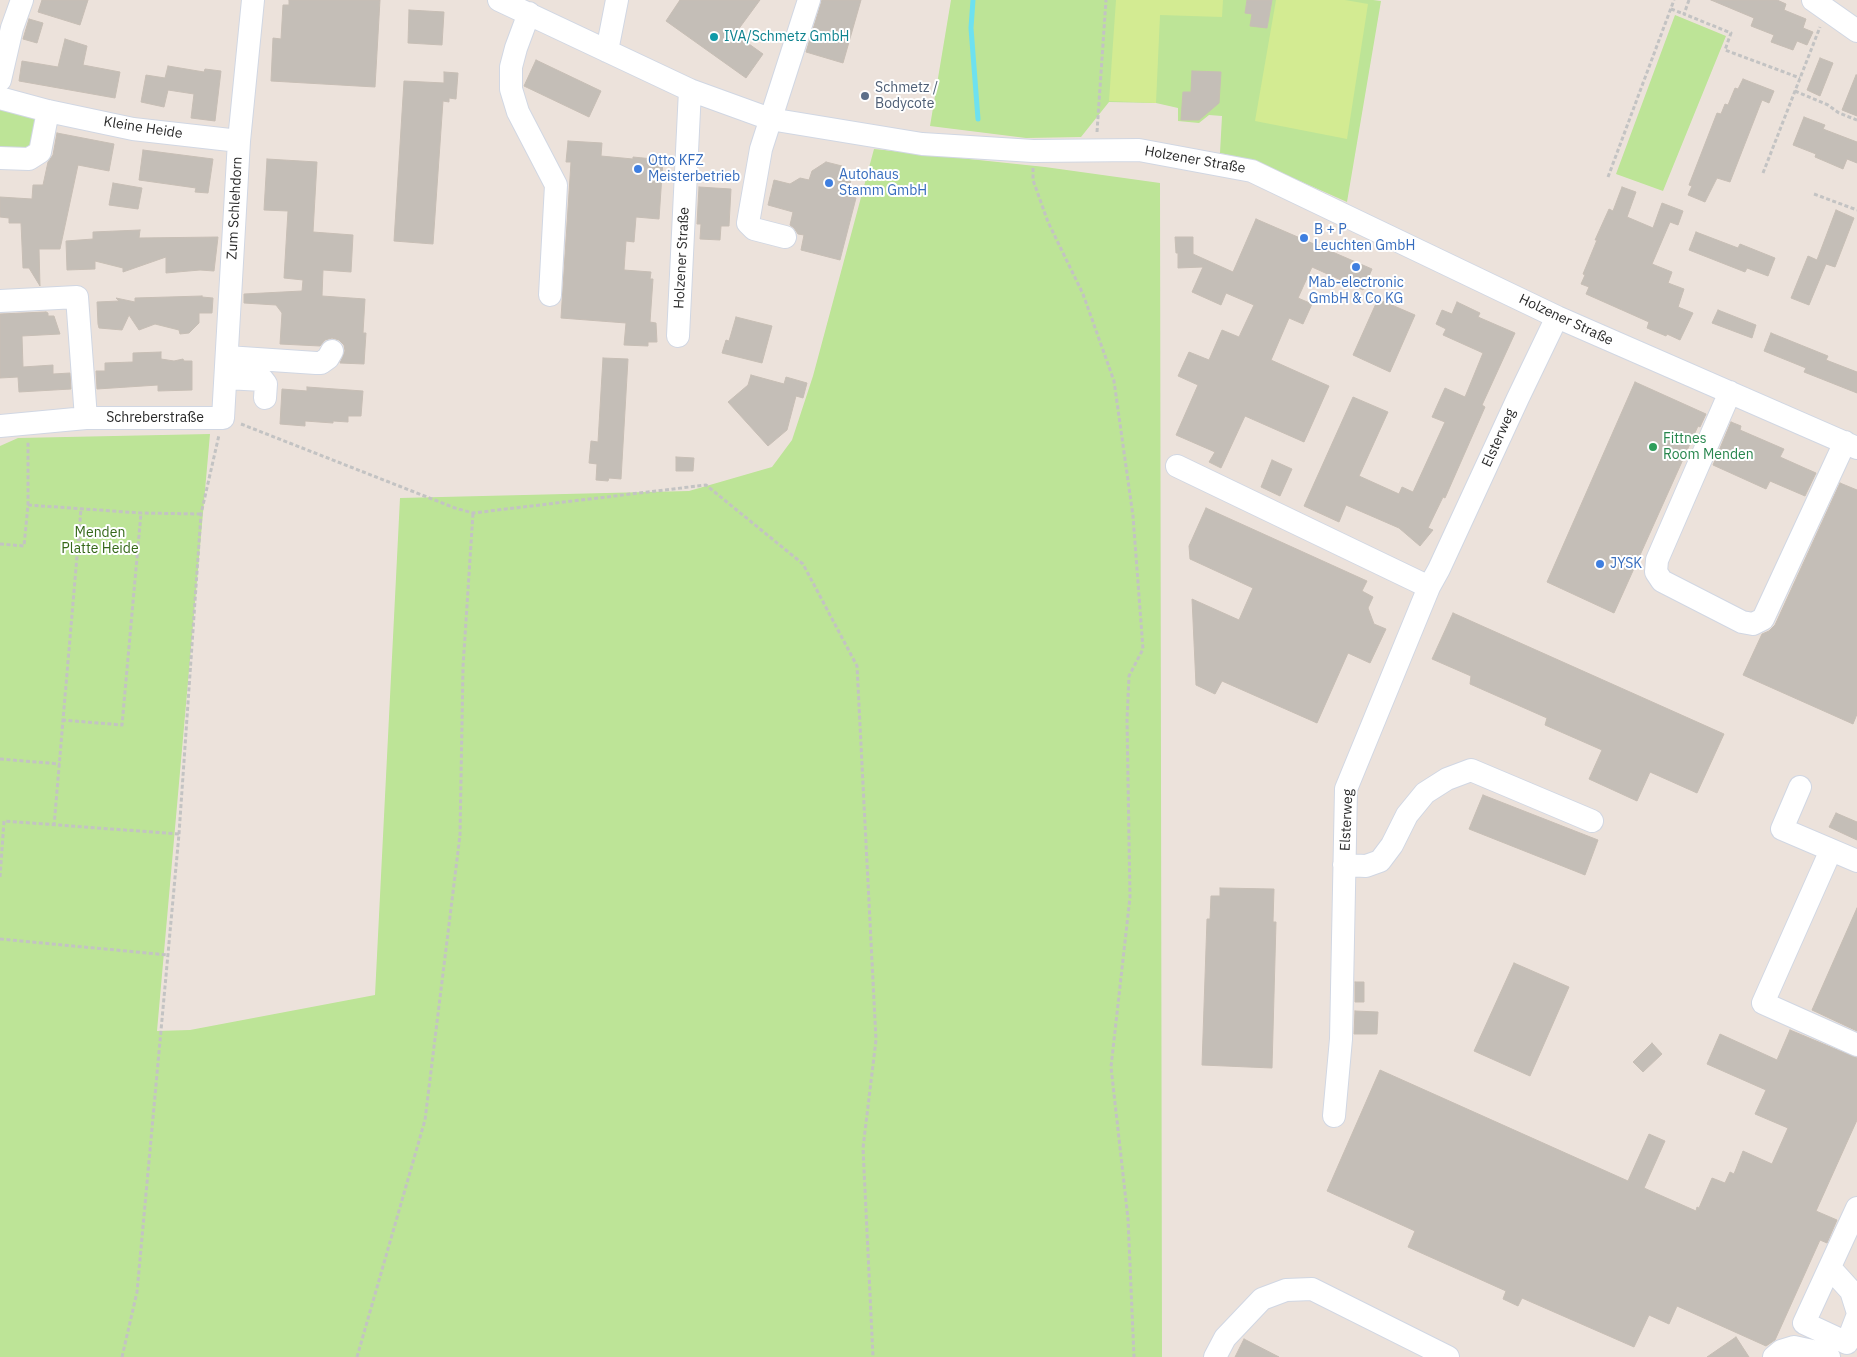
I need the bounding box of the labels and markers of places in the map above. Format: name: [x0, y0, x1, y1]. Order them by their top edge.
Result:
place label: IVA/Schmetz GmbH: [724, 29, 849, 45]
marker: IVA/Schmetz GmbH: [708, 31, 720, 43]
place label: Schmetz / Bodycote: [875, 80, 938, 112]
marker: Schmetz / Bodycote: [859, 90, 871, 102]
place label: Otto KFZ Meisterbetrieb: [648, 153, 740, 186]
marker: Otto KFZ Meisterbetrieb: [632, 163, 644, 175]
place label: Autohaus Stamm GmbH: [839, 167, 927, 200]
marker: Autohaus Stamm GmbH: [823, 177, 835, 189]
place label: B + P Leuchten GmbH: [1314, 222, 1415, 254]
marker: B + P Leuchten GmbH: [1298, 232, 1310, 244]
marker: Mab-electronic GmbH & Co KG: [1350, 261, 1362, 273]
place label: Mab-electronic GmbH & Co KG: [1308, 275, 1404, 308]
place label: Fittnes Room Menden: [1663, 431, 1754, 464]
marker: Fittnes Room Menden: [1647, 441, 1659, 453]
place label: JYSK: [1610, 556, 1642, 572]
marker: JYSK: [1594, 558, 1606, 570]

